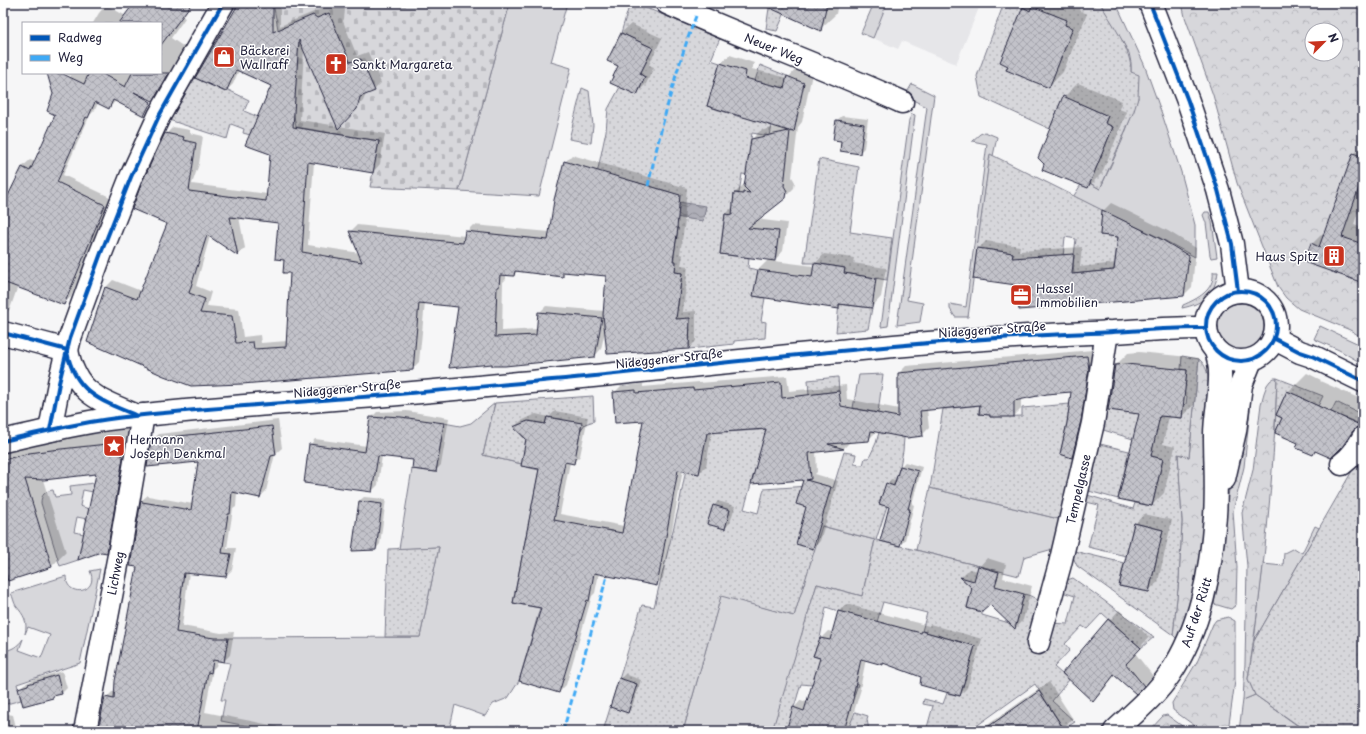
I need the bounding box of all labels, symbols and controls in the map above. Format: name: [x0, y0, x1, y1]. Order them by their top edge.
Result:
legend: [22, 22, 162, 74]
north arrow: [1304, 22, 1344, 62]
text: Radweg: [58, 28, 102, 46]
street label: Neuer Weg: [742, 28, 806, 68]
text: N: [1324, 30, 1343, 45]
place label: Bäckerei Wallraff: [240, 41, 290, 73]
shop icon: Bäckerei Wallraff: [211, 44, 237, 70]
text: Weg: [58, 48, 83, 66]
church icon: Sankt Margareta: [323, 51, 349, 77]
place label: Sankt Margareta: [352, 55, 453, 73]
building icon: Haus Spitz: [1321, 243, 1347, 269]
place label: Haus Spitz: [1255, 247, 1318, 265]
place label: Hassel Immobilien: [1036, 279, 1098, 311]
office icon: Hassel Immobilien: [1008, 282, 1034, 308]
street label: Nideggener Straße: [938, 316, 1046, 342]
street label: Nideggener Straße: [614, 343, 724, 373]
street label: Nideggener Straße: [292, 374, 402, 402]
place label: Hermann Joseph Denkmal: [130, 430, 226, 462]
place icon: Hermann Joseph Denkmal: [101, 433, 127, 459]
street label: Tempelgasse: [1061, 452, 1095, 526]
street label: Lichweg: [102, 549, 128, 597]
street label: Auf der Rütt: [1176, 574, 1216, 649]

